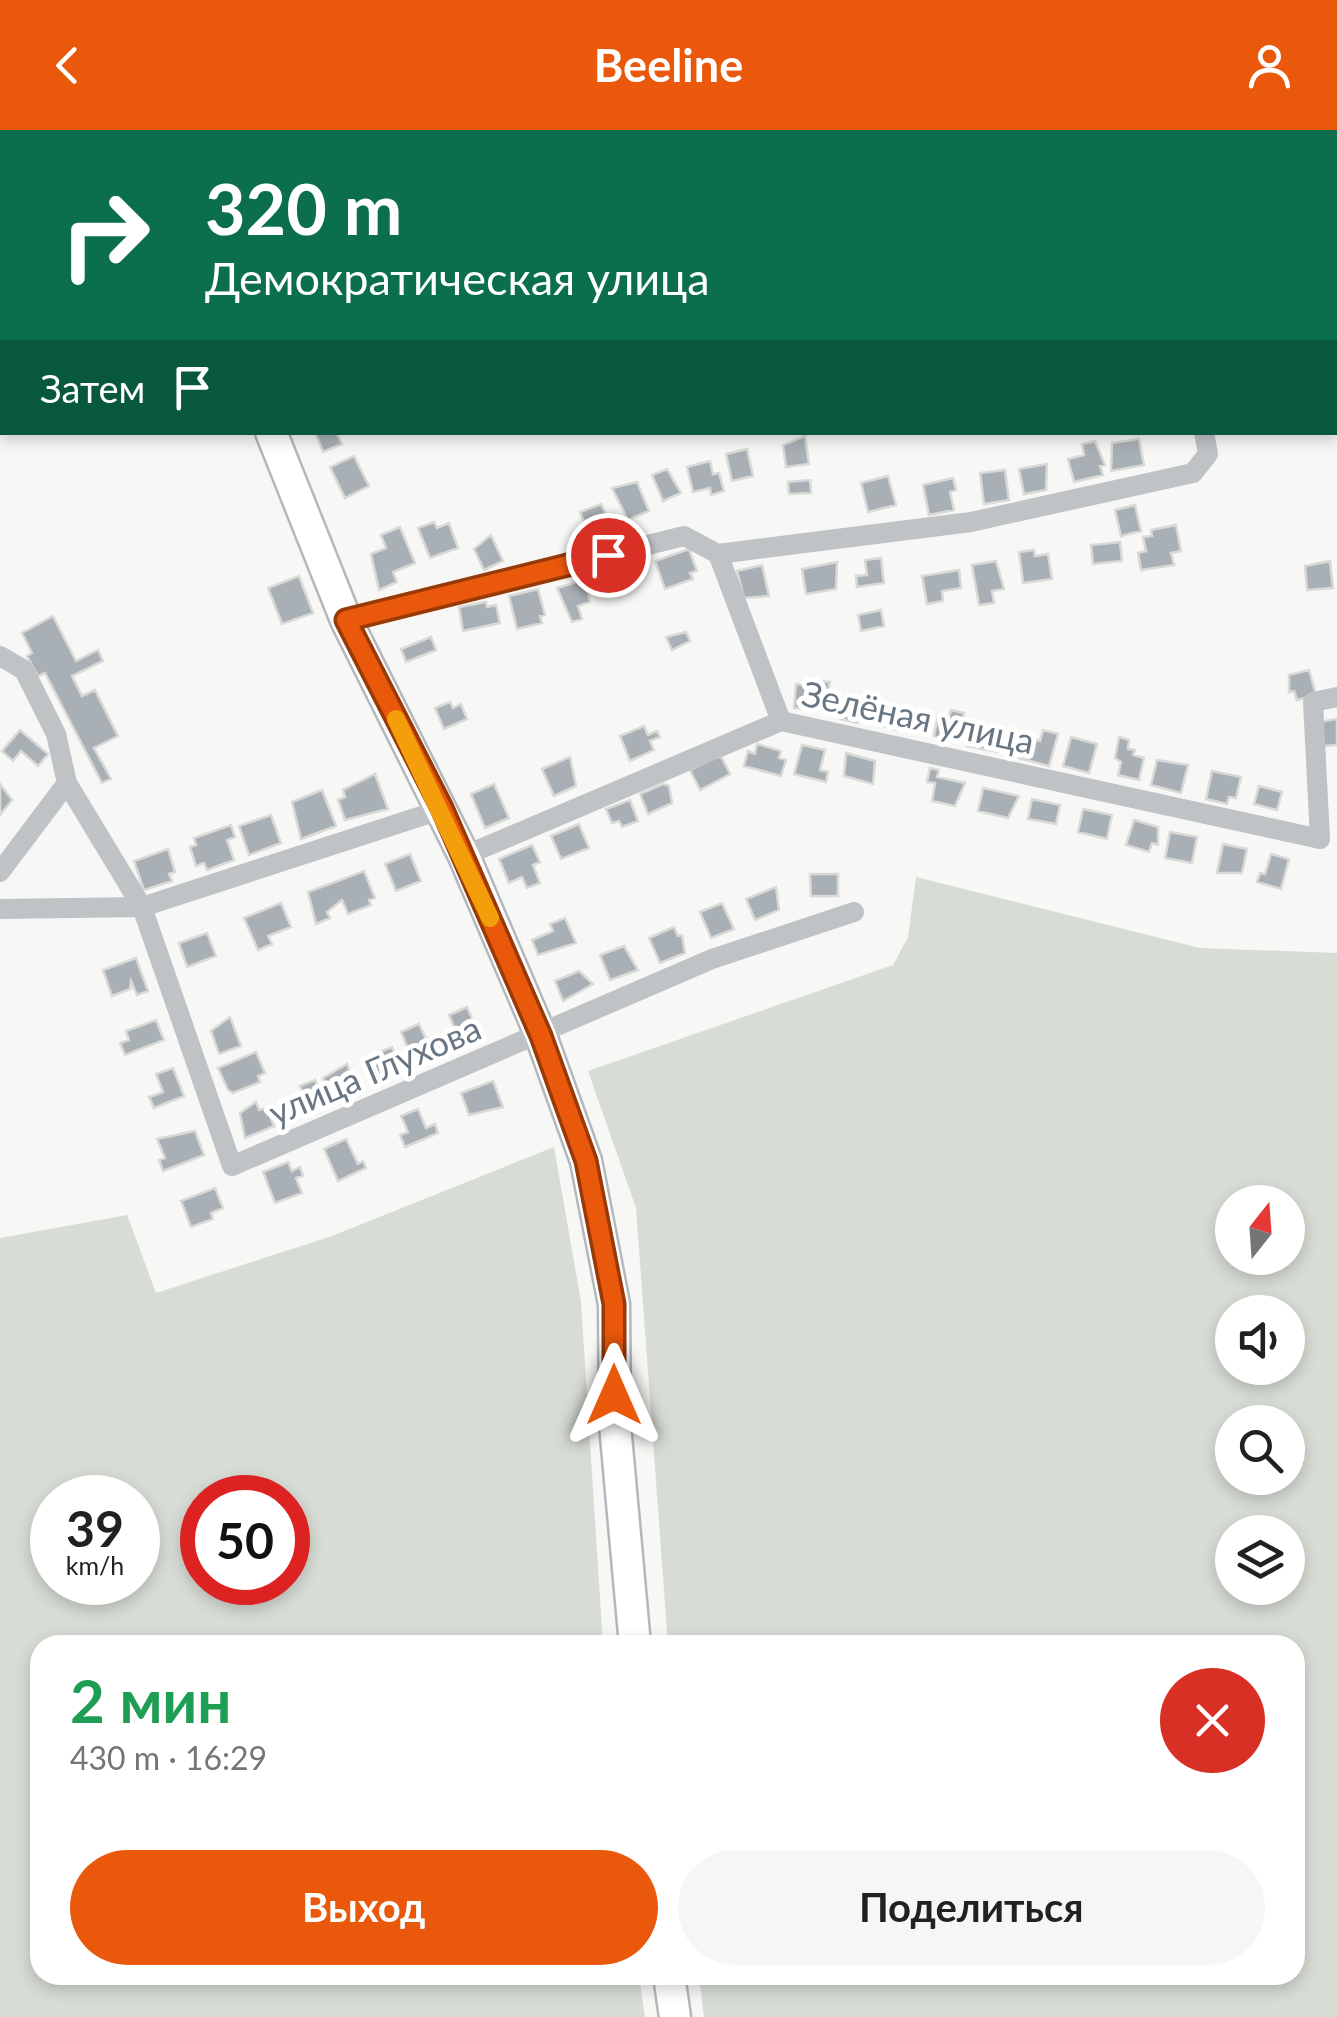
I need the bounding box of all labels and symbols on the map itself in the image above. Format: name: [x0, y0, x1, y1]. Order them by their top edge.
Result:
pin: [566, 513, 651, 598]
street label: Зелёная улица: [799, 671, 1038, 761]
street label: улица Глухова: [262, 1006, 487, 1133]
north arrow: [1215, 1185, 1305, 1275]
position arrow: [562, 1343, 666, 1447]
speed limit sign: 50: [180, 1475, 310, 1605]

